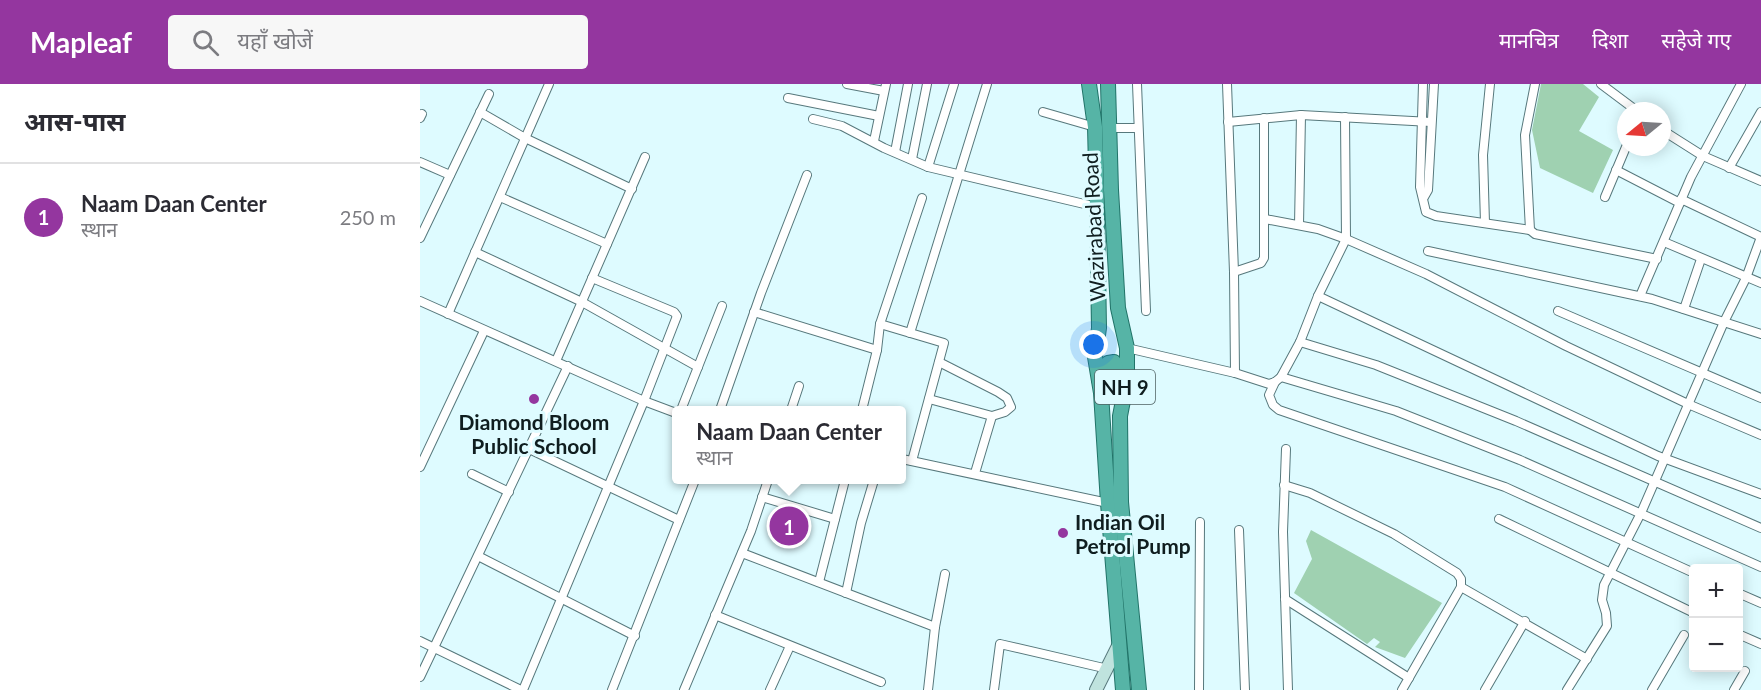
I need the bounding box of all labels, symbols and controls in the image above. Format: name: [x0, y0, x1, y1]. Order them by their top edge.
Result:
search box: [168, 15, 588, 69]
text: Mapleaf: [30, 25, 132, 59]
icon: search: [189, 26, 222, 59]
text: यहाँ खोजें: [237, 27, 313, 54]
text: मानचित्र: [1499, 27, 1559, 52]
text: दिशा: [1592, 27, 1628, 52]
text: सहेजे गए: [1661, 27, 1731, 52]
north arrow: [1617, 102, 1671, 156]
text: आस-पास: [24, 105, 126, 137]
street label: Wazirabad Road: [1077, 152, 1109, 302]
text: Naam Daan Center: [81, 190, 267, 217]
text: 1: [38, 205, 49, 229]
text: 250 m: [340, 205, 396, 229]
text: स्थान: [81, 217, 117, 241]
your location: [1079, 330, 1108, 359]
road number: NH 9: [1095, 370, 1155, 404]
marker: Diamond Bloom Public School: [527, 392, 541, 406]
popup: [672, 406, 906, 484]
place label: Diamond Bloom Public School: [459, 409, 609, 458]
text: Naam Daan Center: [696, 418, 882, 445]
text: स्थान: [696, 445, 733, 469]
pin: 1: [770, 504, 808, 548]
place label: Indian Oil Petrol Pump: [1075, 509, 1191, 558]
marker: Indian Oil Petrol Pump: [1056, 526, 1070, 540]
map controls: [1689, 564, 1743, 672]
button: +: [1689, 564, 1743, 618]
button: −: [1689, 618, 1743, 672]

